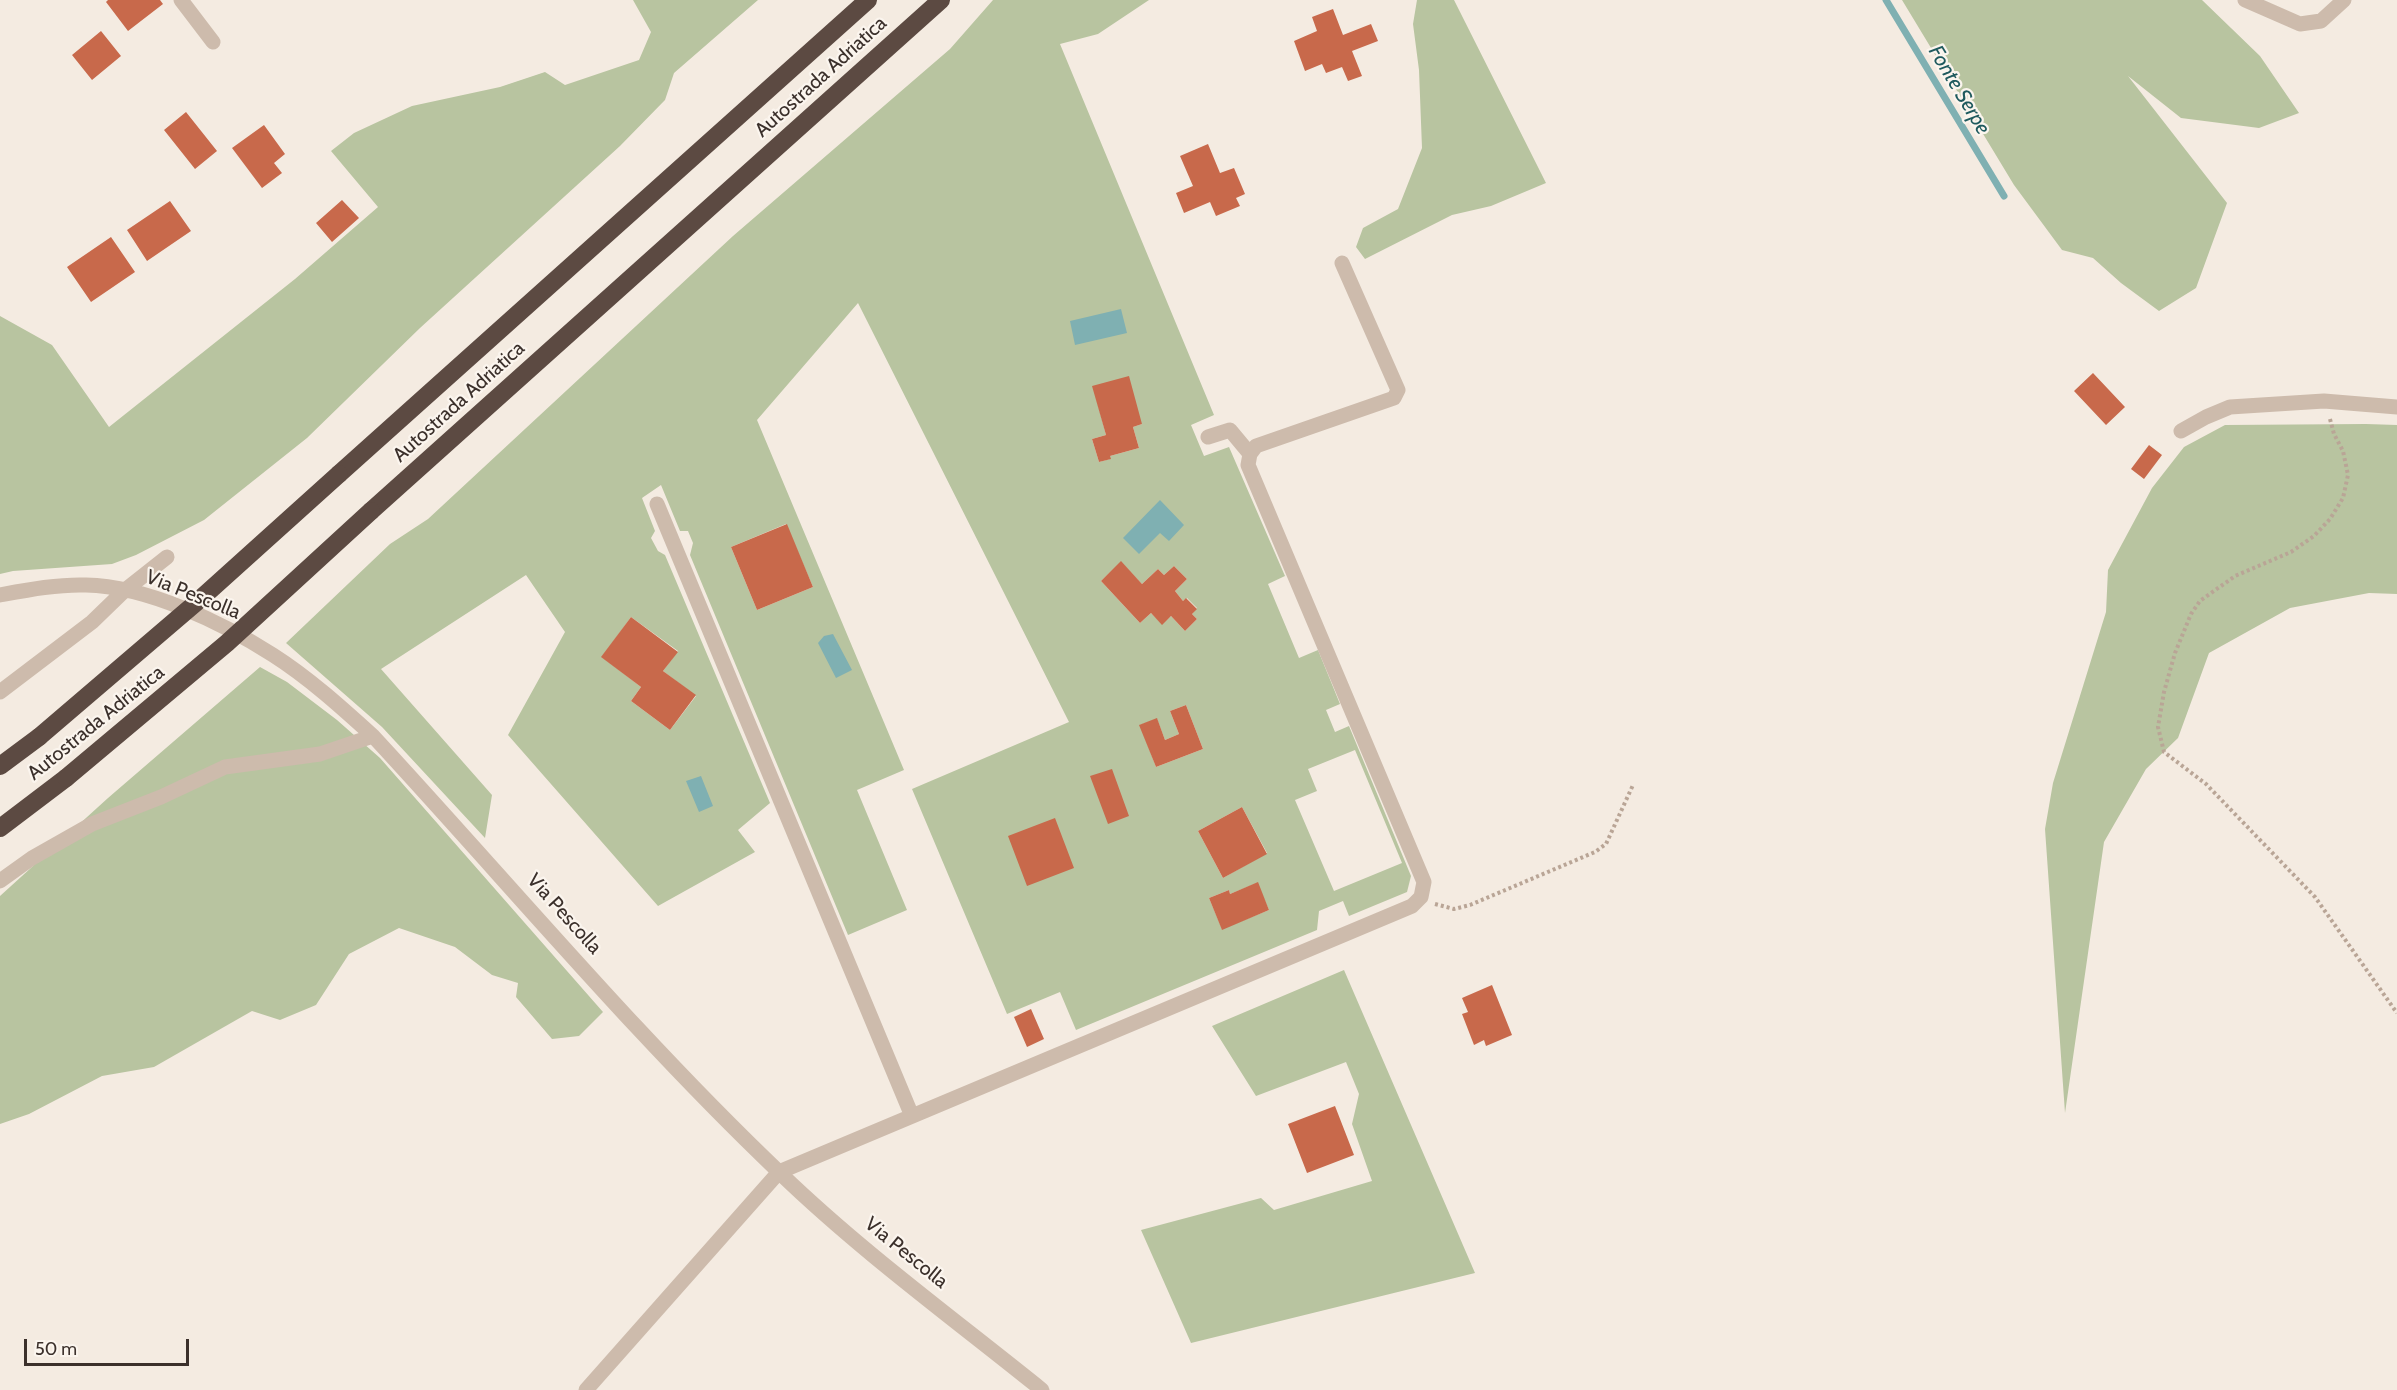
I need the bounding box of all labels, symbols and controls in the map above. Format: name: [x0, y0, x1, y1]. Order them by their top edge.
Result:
street label: Autostrada Adriatica: [750, 12, 892, 142]
water label: Fonte Serpe: [1923, 41, 1995, 139]
street label: Autostrada Adriatica: [388, 337, 530, 467]
street label: Via Pescolla: [142, 565, 244, 625]
street label: Autostrada Adriatica: [23, 660, 169, 786]
street label: Via Pescolla: [522, 869, 606, 959]
street label: Via Pescolla: [860, 1212, 952, 1294]
scale bar: [27, 1327, 192, 1365]
text: 50 m: [35, 1338, 77, 1360]

